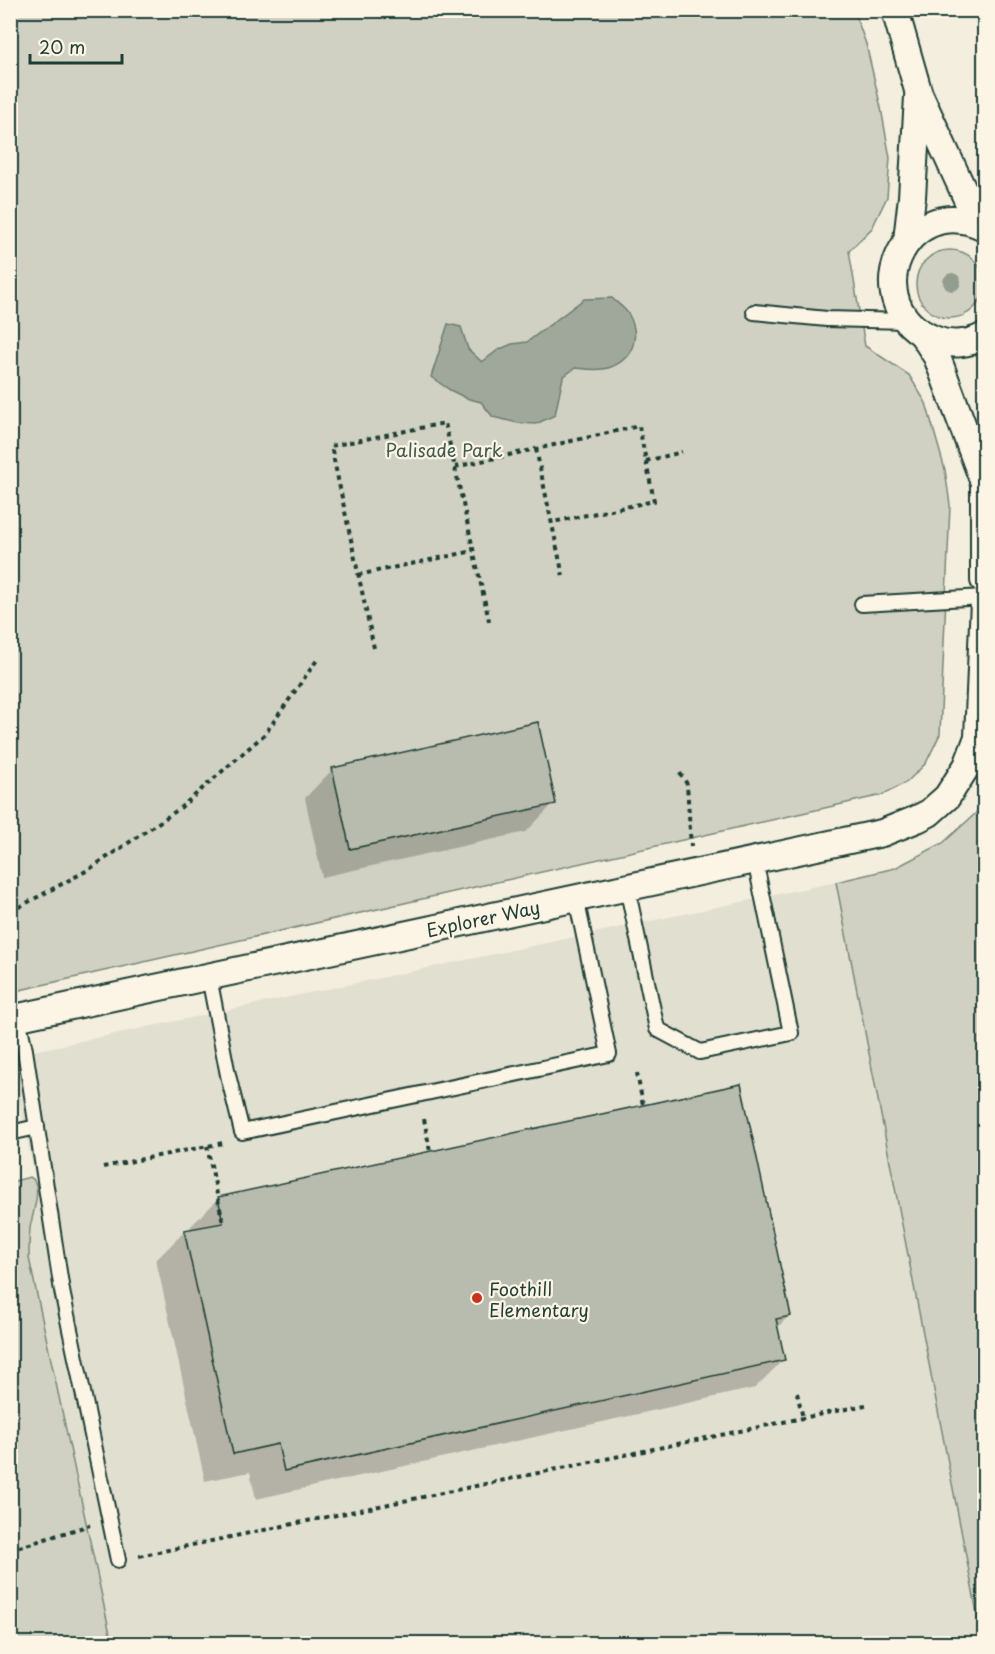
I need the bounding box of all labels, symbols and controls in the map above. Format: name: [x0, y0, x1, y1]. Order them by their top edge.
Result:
scale bar: [30, 27, 122, 65]
text: 20 m: [39, 33, 85, 60]
park label: Palisade Park: [385, 436, 503, 463]
street label: Explorer Way: [424, 893, 542, 943]
place label: Foothill Elementary: [489, 1275, 589, 1323]
marker: Foothill Elementary: [470, 1291, 484, 1305]

